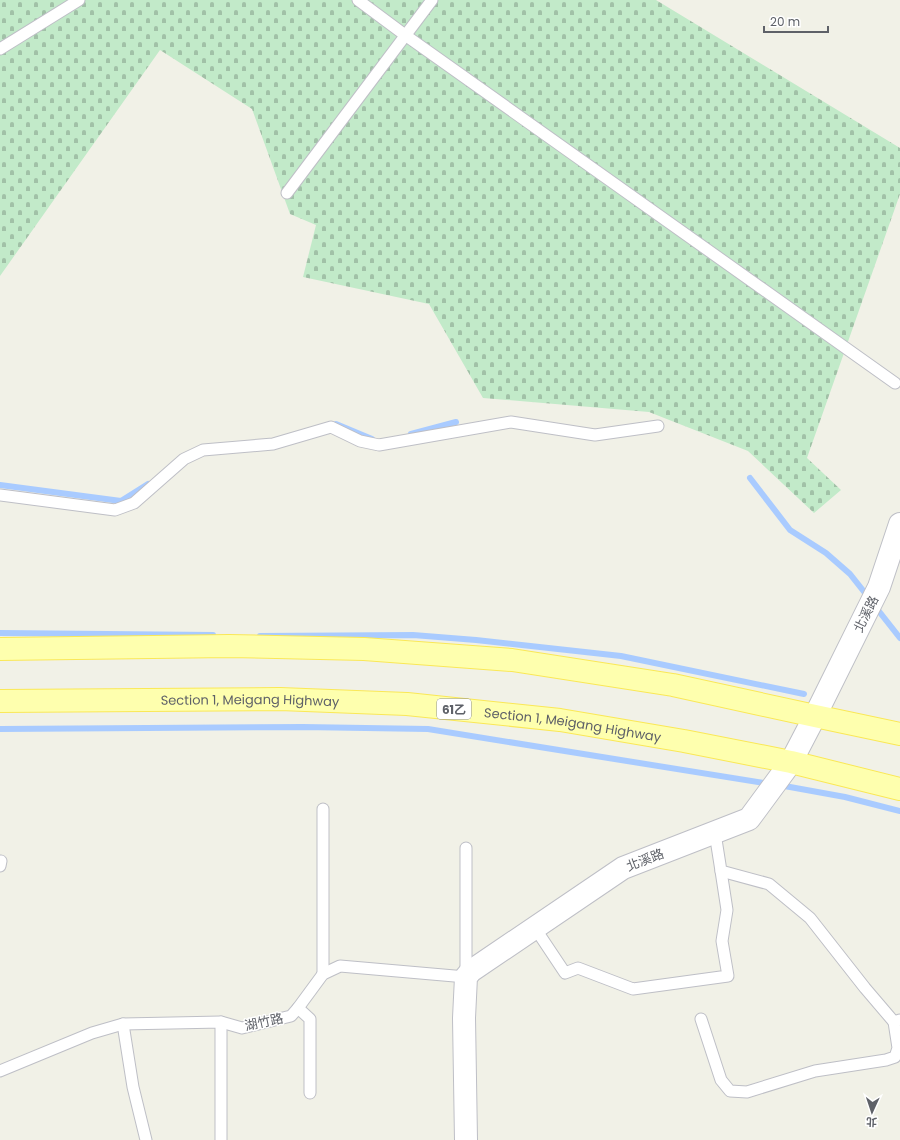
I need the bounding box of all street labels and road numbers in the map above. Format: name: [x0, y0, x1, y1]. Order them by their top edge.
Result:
street label: 北溪路: [849, 592, 883, 636]
street label: Section 1, Meigang Highway: [161, 689, 340, 711]
road number: 61乙: [437, 699, 471, 719]
street label: Section 1, Meigang Highway: [483, 703, 663, 747]
street label: 北溪路: [623, 844, 667, 876]
street label: 湖竹路: [243, 1009, 285, 1035]

